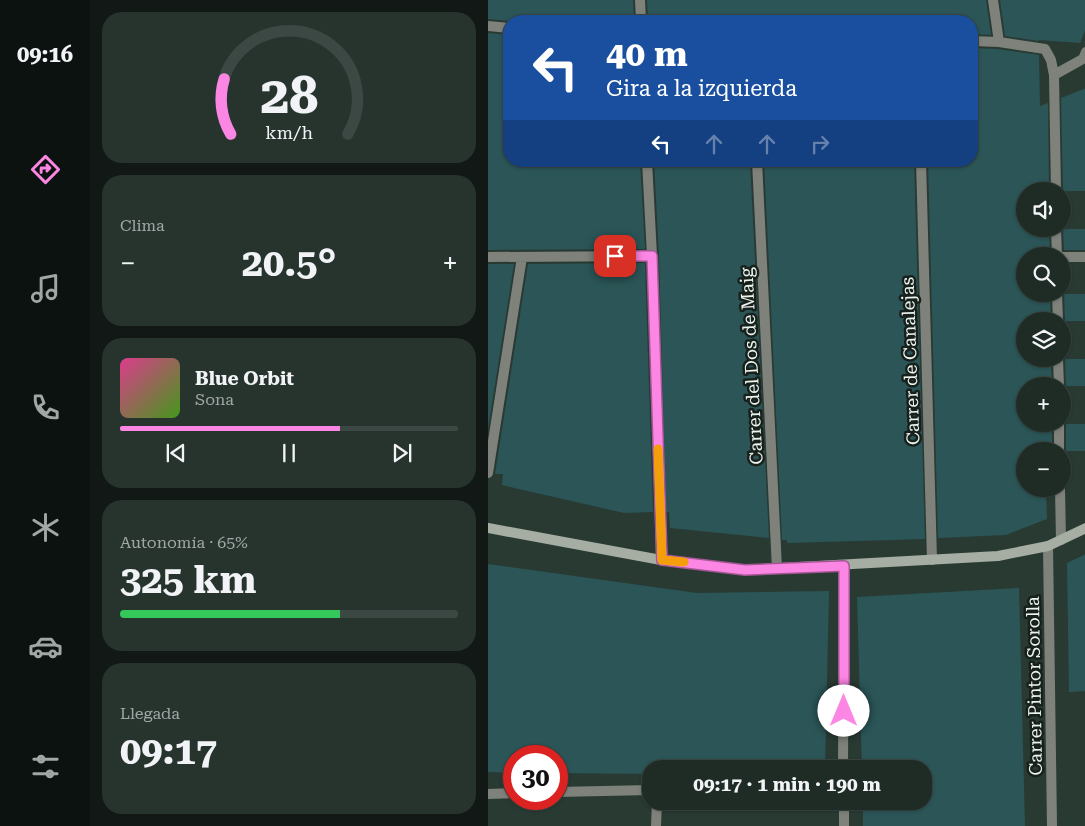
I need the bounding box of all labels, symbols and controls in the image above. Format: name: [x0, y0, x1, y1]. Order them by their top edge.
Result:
text: 40 m: [606, 34, 688, 75]
icon: left: [523, 35, 588, 100]
text: 09:16: [17, 42, 73, 67]
text: 28: [260, 65, 318, 126]
text: Gira a la izquierda: [606, 76, 797, 101]
text: km/h: [265, 122, 313, 143]
icon: left: [647, 130, 675, 158]
icon: ahead: [700, 130, 728, 158]
icon: ahead: [753, 130, 781, 158]
icon: right: [806, 130, 834, 158]
icon: directions: [28, 152, 63, 187]
map controls: [1016, 182, 1071, 497]
button: sound: [1016, 182, 1071, 237]
text: Clima: [120, 216, 165, 235]
pin: [594, 235, 636, 277]
text: 20.5°: [242, 241, 336, 285]
icon: arrive: [601, 242, 629, 270]
text: −: [120, 247, 136, 280]
text: +: [442, 247, 458, 280]
button: search: [1016, 247, 1071, 302]
street label: Carrer del Dos de Maig: [735, 266, 767, 465]
icon: music: [28, 271, 63, 306]
street label: Carrer de Canalejas: [897, 277, 923, 445]
button: layers: [1016, 312, 1071, 367]
text: Blue Orbit: [195, 367, 294, 390]
button: +: [1016, 377, 1071, 432]
icon: phone: [28, 390, 63, 425]
text: Sona: [195, 390, 234, 409]
icon: previous: [162, 439, 190, 467]
icon: pause: [275, 439, 303, 467]
icon: next: [388, 439, 416, 467]
button: −: [1016, 442, 1071, 497]
icon: climate: [28, 510, 63, 545]
text: Autonomía · 65%: [120, 533, 248, 552]
text: 325 km: [120, 558, 256, 602]
street label: Carrer Pintor Sorolla: [1022, 596, 1046, 776]
icon: car: [28, 629, 63, 664]
position arrow: [817, 684, 869, 736]
text: Llegada: [120, 704, 180, 723]
text: 09:17: [120, 729, 217, 773]
speed limit sign: 30: [503, 745, 568, 810]
icon: filters: [28, 749, 63, 784]
text: 09:17 · 1 min · 190 m: [693, 773, 881, 796]

